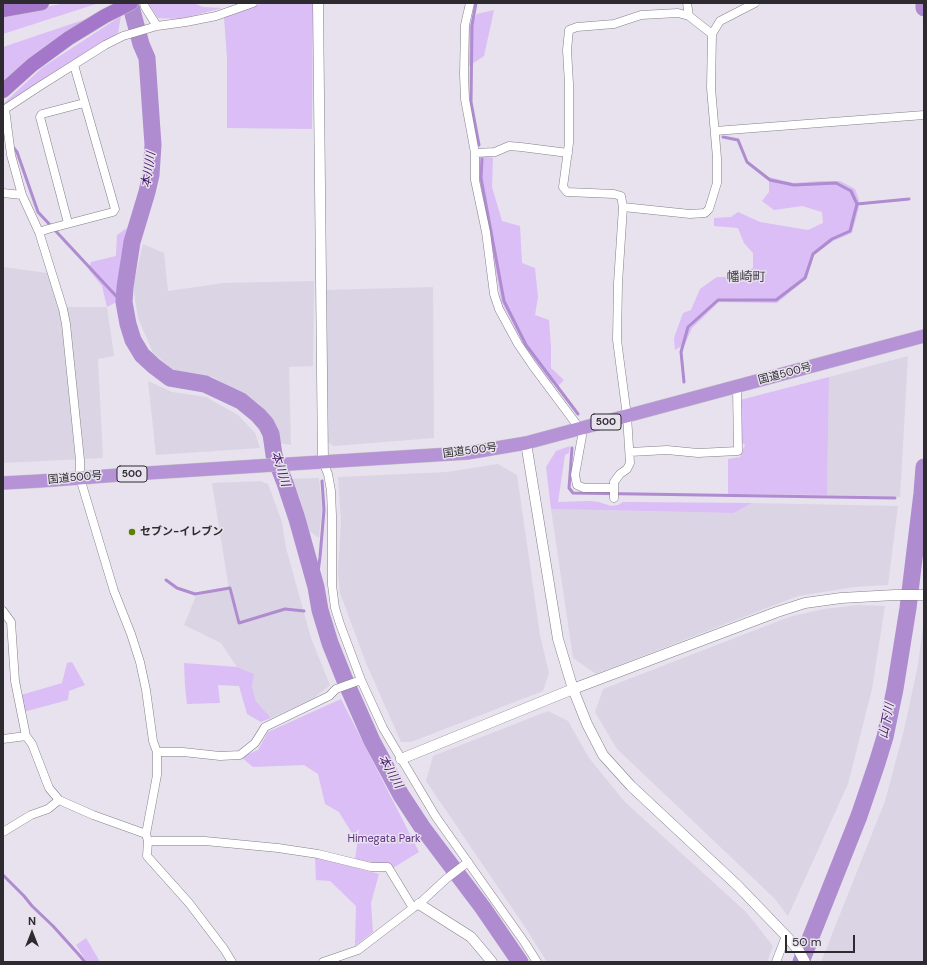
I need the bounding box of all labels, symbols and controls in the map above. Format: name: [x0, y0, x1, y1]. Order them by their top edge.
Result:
water label: 本川川: [139, 151, 159, 189]
district label: 幡崎町: [727, 270, 765, 286]
street label: 国道500号: [757, 361, 813, 387]
road number: 500: [591, 414, 621, 430]
street label: 国道500号: [442, 441, 498, 461]
water label: 本川川: [268, 450, 292, 488]
road number: 500: [117, 466, 147, 482]
street label: 国道500号: [47, 469, 103, 487]
place label: セブン-イレブン: [140, 525, 223, 539]
marker: セブン-イレブン: [127, 527, 137, 537]
water label: 山下川: [876, 702, 898, 740]
water label: 本川川: [375, 753, 405, 791]
park label: Himegata Park: [347, 832, 421, 846]
north arrow: [12, 913, 52, 953]
text: N: [28, 914, 36, 928]
scale bar: [787, 927, 857, 953]
text: 50 m: [792, 934, 821, 950]

